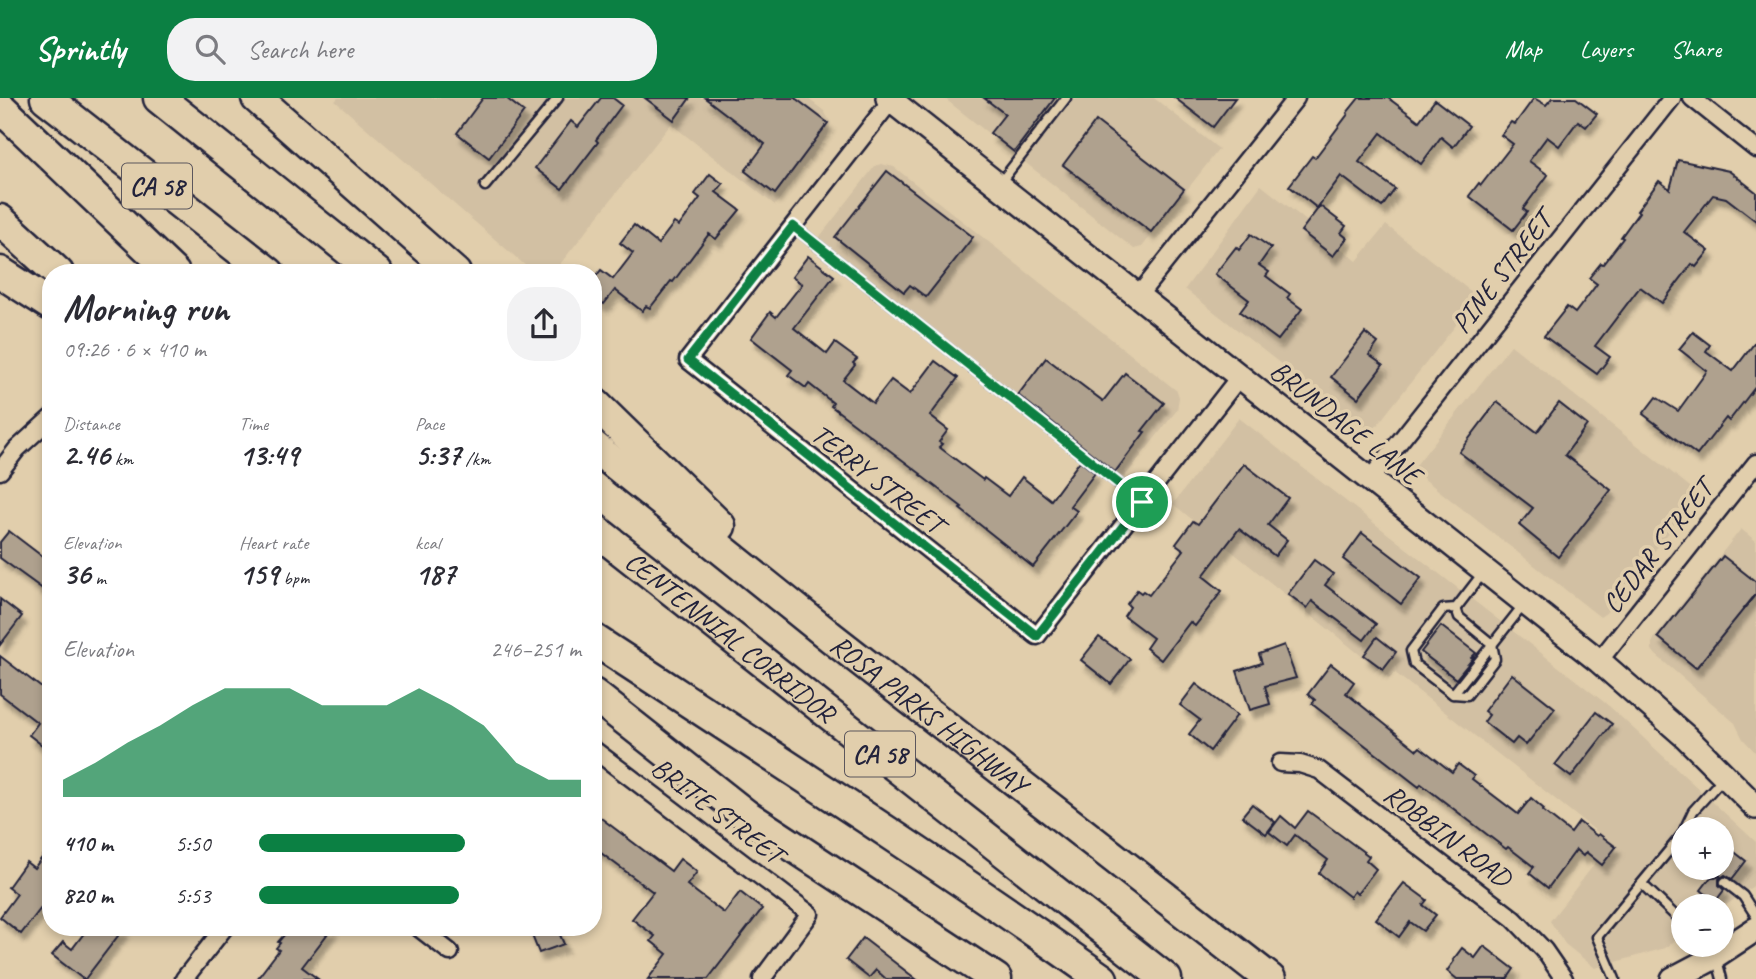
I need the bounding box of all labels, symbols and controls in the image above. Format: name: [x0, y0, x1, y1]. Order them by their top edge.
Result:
search box: [167, 18, 657, 81]
text: Sprintly: [35, 28, 125, 70]
icon: search: [191, 30, 229, 68]
text: Search here: [247, 33, 353, 66]
text: Map: [1505, 34, 1542, 64]
text: Layers: [1580, 34, 1633, 64]
text: Share: [1671, 34, 1721, 64]
road number: CA 58: [122, 164, 192, 208]
street label: PINE STREET: [1443, 199, 1564, 340]
text: Morning run: [63, 285, 229, 332]
button: share: [507, 287, 581, 361]
text: 09:26 · 6 × 410 m: [63, 335, 206, 364]
street label: BRUNDAGE LANE: [1263, 353, 1431, 494]
text: Distance: [63, 412, 120, 436]
text: Time: [239, 412, 268, 436]
text: Pace: [415, 412, 444, 436]
street label: TERRY STREET: [805, 416, 956, 545]
text: 2.46: [63, 436, 110, 474]
text: 13:49: [239, 436, 299, 474]
text: 5:37: [415, 436, 461, 474]
text: km: [110, 447, 133, 471]
text: /km: [461, 447, 490, 471]
street label: CEDAR STREET: [1594, 467, 1724, 620]
pin: [1112, 472, 1172, 532]
icon: arrive: [1123, 483, 1161, 521]
text: Elevation: [63, 531, 121, 555]
text: Heart rate: [239, 531, 308, 555]
text: kcal: [415, 531, 440, 555]
street label: CENTENNIAL CORRIDOR: [618, 543, 845, 732]
text: 36: [63, 555, 91, 593]
text: 159: [239, 555, 279, 593]
text: 187: [415, 555, 455, 593]
text: m: [91, 566, 106, 590]
text: bpm: [279, 566, 309, 590]
street label: ROSA PARKS HIGHWAY: [824, 627, 1038, 804]
text: Elevation: [63, 635, 134, 664]
text: 246–251 m: [490, 635, 581, 664]
road number: CA 58: [845, 732, 915, 776]
street label: BRITE STREET: [645, 749, 796, 875]
street label: ROBBIN ROAD: [1377, 776, 1520, 896]
map controls: [1671, 817, 1734, 957]
button: +: [1671, 817, 1734, 880]
text: 410 m: [63, 829, 113, 858]
text: 5:50: [175, 829, 211, 858]
text: 820 m: [63, 881, 113, 910]
text: 5:53: [175, 881, 211, 910]
button: −: [1671, 894, 1734, 957]

